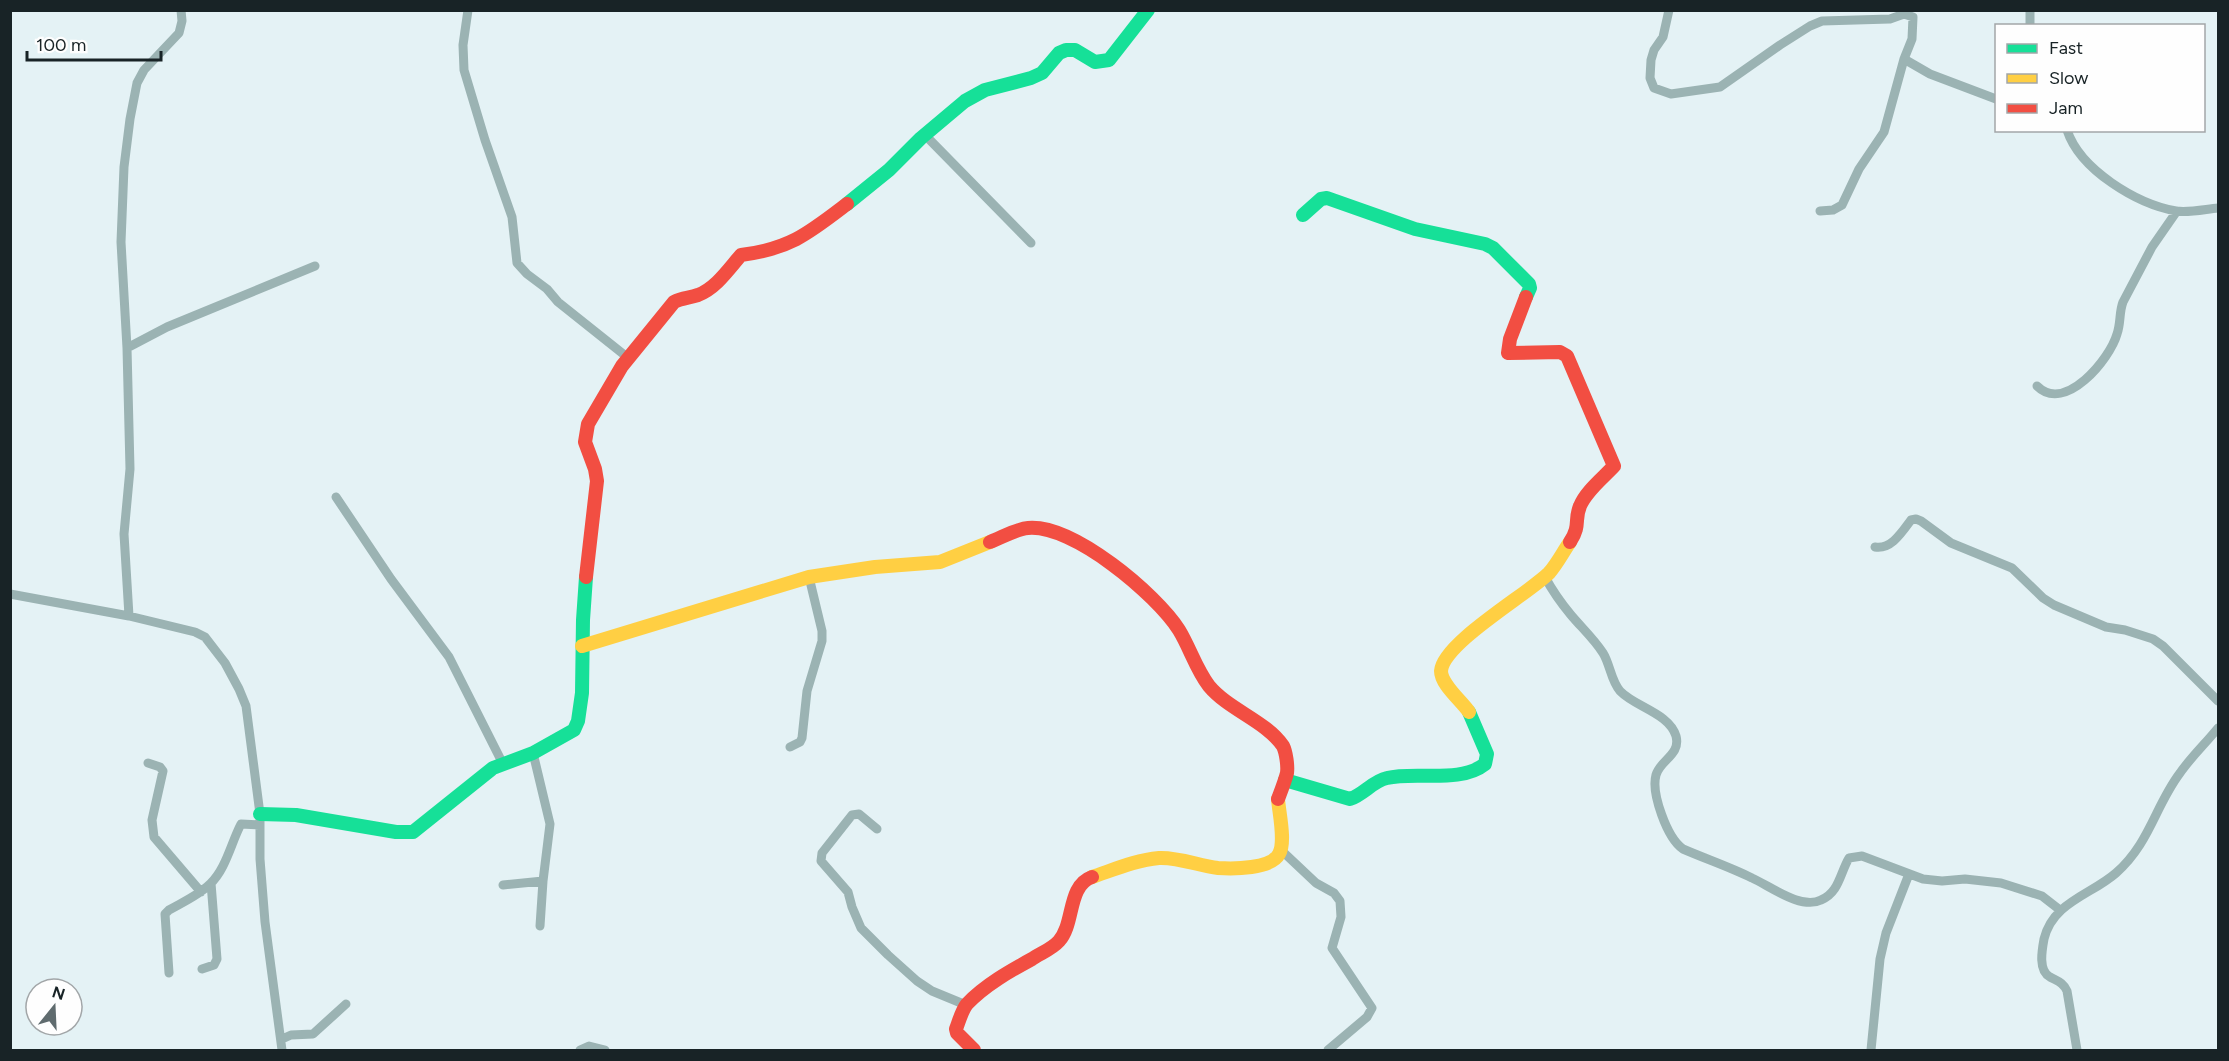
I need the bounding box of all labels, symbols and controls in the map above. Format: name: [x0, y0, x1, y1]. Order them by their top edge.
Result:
scale bar: [27, 24, 160, 62]
legend: [1995, 24, 2205, 132]
text: 100 m: [36, 34, 86, 56]
text: Fast: [2049, 37, 2083, 59]
text: Slow: [2049, 67, 2088, 89]
text: Jam: [2049, 97, 2083, 119]
north arrow: [24, 977, 84, 1037]
text: N: [50, 982, 67, 1004]

